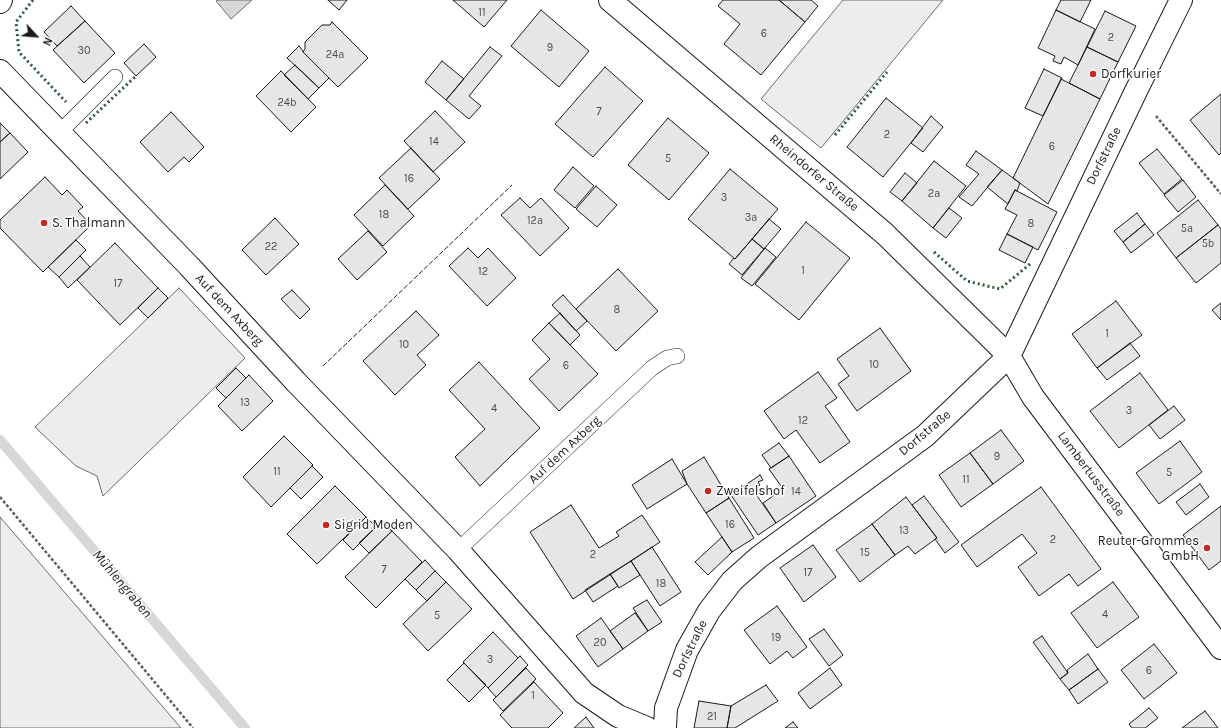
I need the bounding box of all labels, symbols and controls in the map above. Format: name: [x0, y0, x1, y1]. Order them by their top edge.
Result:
house number: 11: [478, 6, 486, 20]
north arrow: [16, 16, 56, 56]
house number: 6: [761, 27, 767, 41]
house number: 2: [1108, 31, 1114, 45]
text: N: [40, 35, 55, 48]
house number: 9: [547, 41, 553, 55]
house number: 30: [77, 44, 91, 58]
house number: 24a: [326, 48, 344, 62]
place label: Dorfkurier: [1101, 66, 1161, 82]
marker: Dorfkurier: [1088, 69, 1098, 79]
house number: 24b: [277, 96, 297, 110]
house number: 7: [596, 105, 602, 119]
street label: Dorfstraße: [1083, 124, 1125, 188]
house number: 2: [884, 128, 890, 142]
street label: Rheindorfer Straße: [766, 131, 862, 215]
house number: 14: [429, 135, 439, 149]
house number: 6: [1049, 140, 1055, 154]
house number: 5: [665, 152, 671, 166]
house number: 16: [404, 172, 414, 186]
house number: 2a: [928, 187, 940, 201]
house number: 3: [721, 191, 727, 205]
house number: 18: [379, 208, 389, 222]
house number: 3a: [745, 211, 757, 225]
house number: 12a: [527, 214, 543, 228]
place label: S. Thalmann: [52, 215, 125, 231]
house number: 8: [1028, 217, 1034, 231]
marker: S. Thalmann: [39, 218, 49, 228]
house number: 5a: [1181, 222, 1193, 236]
house number: 5b: [1202, 237, 1214, 251]
house number: 22: [265, 240, 277, 254]
house number: 1: [801, 264, 805, 278]
house number: 12: [478, 265, 488, 279]
street label: Auf dem Axberg: [192, 271, 266, 349]
house number: 17: [114, 277, 122, 291]
house number: 8: [614, 303, 620, 317]
house number: 1: [1105, 327, 1109, 341]
house number: 10: [399, 338, 409, 352]
house number: 10: [869, 358, 879, 372]
house number: 6: [563, 359, 569, 373]
house number: 13: [240, 396, 250, 410]
house number: 4: [491, 402, 497, 416]
house number: 3: [1126, 404, 1132, 418]
street label: Dorfstraße: [896, 407, 954, 459]
street label: Auf dem Axberg: [526, 413, 604, 487]
house number: 12: [798, 414, 808, 428]
street label: Lambertusstraße: [1054, 428, 1128, 520]
house number: 9: [994, 450, 1000, 464]
house number: 11: [273, 465, 281, 479]
house number: 5: [1166, 466, 1172, 480]
house number: 11: [962, 473, 970, 487]
place label: Zweifelshof: [716, 483, 785, 499]
house number: 14: [791, 485, 801, 499]
marker: Zweifelshof: [703, 486, 713, 496]
place label: Sigrid Moden: [334, 517, 413, 533]
house number: 16: [725, 518, 735, 532]
marker: Sigrid Moden: [321, 520, 331, 530]
house number: 13: [899, 524, 909, 538]
house number: 2: [1050, 533, 1056, 547]
place label: Reuter-Grommes GmbH: [1098, 533, 1199, 564]
marker: Reuter-Grommes GmbH: [1202, 543, 1212, 553]
water label: Mühlengraben: [89, 546, 155, 622]
house number: 15: [860, 546, 870, 560]
house number: 2: [590, 548, 596, 562]
house number: 7: [381, 563, 387, 577]
house number: 17: [804, 566, 812, 580]
house number: 18: [656, 577, 666, 591]
house number: 4: [1102, 608, 1108, 622]
house number: 5: [434, 609, 440, 623]
street label: Dorfstraße: [669, 617, 711, 681]
house number: 19: [771, 631, 781, 645]
house number: 20: [594, 636, 606, 650]
house number: 3: [487, 653, 493, 667]
house number: 6: [1146, 664, 1152, 678]
house number: 1: [531, 689, 535, 703]
house number: 21: [707, 710, 717, 724]

